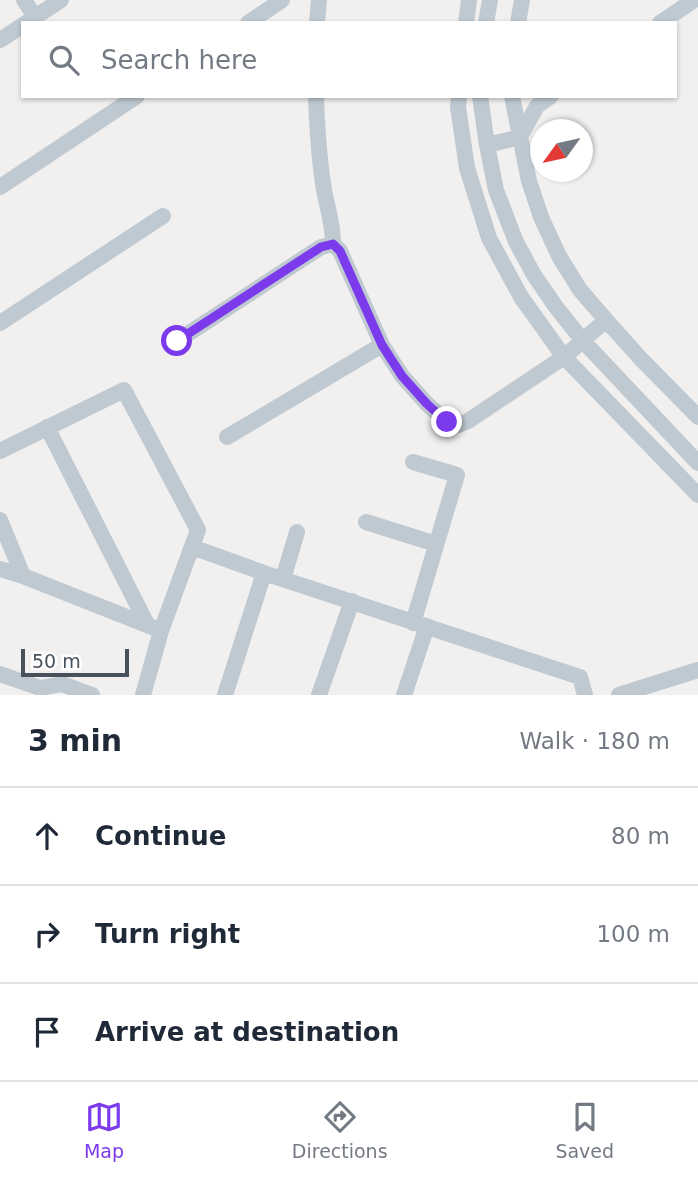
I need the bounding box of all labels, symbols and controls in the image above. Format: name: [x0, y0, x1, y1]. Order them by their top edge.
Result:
search box: [21, 21, 677, 98]
icon: search: [45, 41, 83, 79]
text: Search here: [101, 45, 257, 75]
north arrow: [530, 119, 593, 182]
route start: [161, 325, 192, 356]
route end: [431, 406, 462, 437]
scale bar: [21, 646, 130, 678]
text: 50 m: [32, 650, 81, 672]
text: 3 min: [28, 723, 122, 758]
text: Walk · 180 m: [519, 728, 670, 754]
icon: ahead: [28, 817, 66, 855]
text: Continue: [95, 821, 226, 851]
text: 80 m: [611, 823, 670, 849]
icon: right: [28, 915, 66, 953]
text: Turn right: [95, 919, 240, 949]
text: 100 m: [596, 921, 670, 947]
icon: arrive: [28, 1013, 66, 1051]
text: Arrive at destination: [95, 1017, 399, 1047]
tab: Map: [84, 1098, 124, 1162]
tab: Directions: [292, 1098, 388, 1162]
tab: Saved: [555, 1098, 614, 1162]

